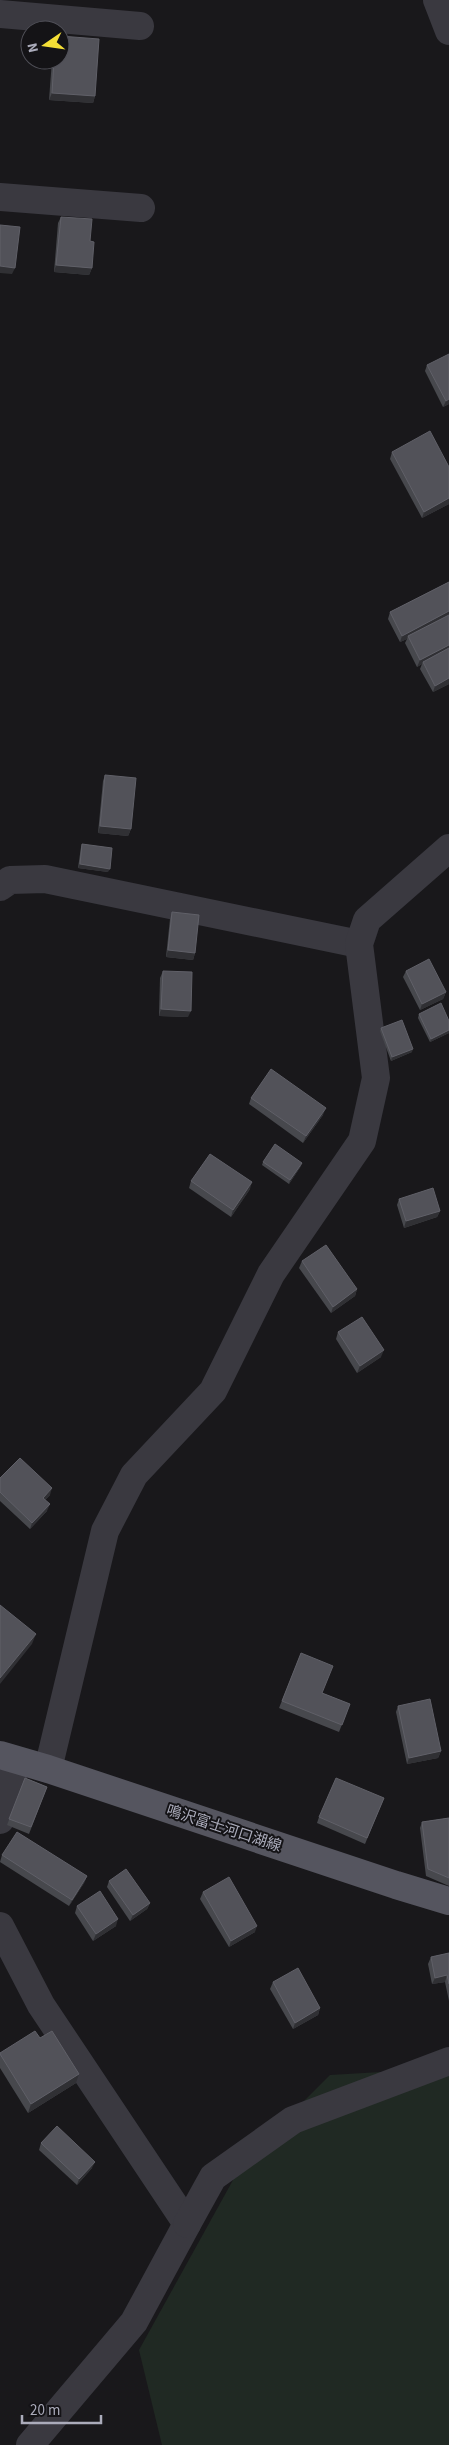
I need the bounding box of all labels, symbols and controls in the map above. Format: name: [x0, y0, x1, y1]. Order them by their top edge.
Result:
north arrow: [20, 20, 70, 70]
text: N: [23, 41, 44, 54]
street label: 鳴沢富士河口湖線: [164, 1800, 284, 1857]
scale bar: [22, 2392, 101, 2424]
text: 20 m: [30, 2400, 60, 2421]

